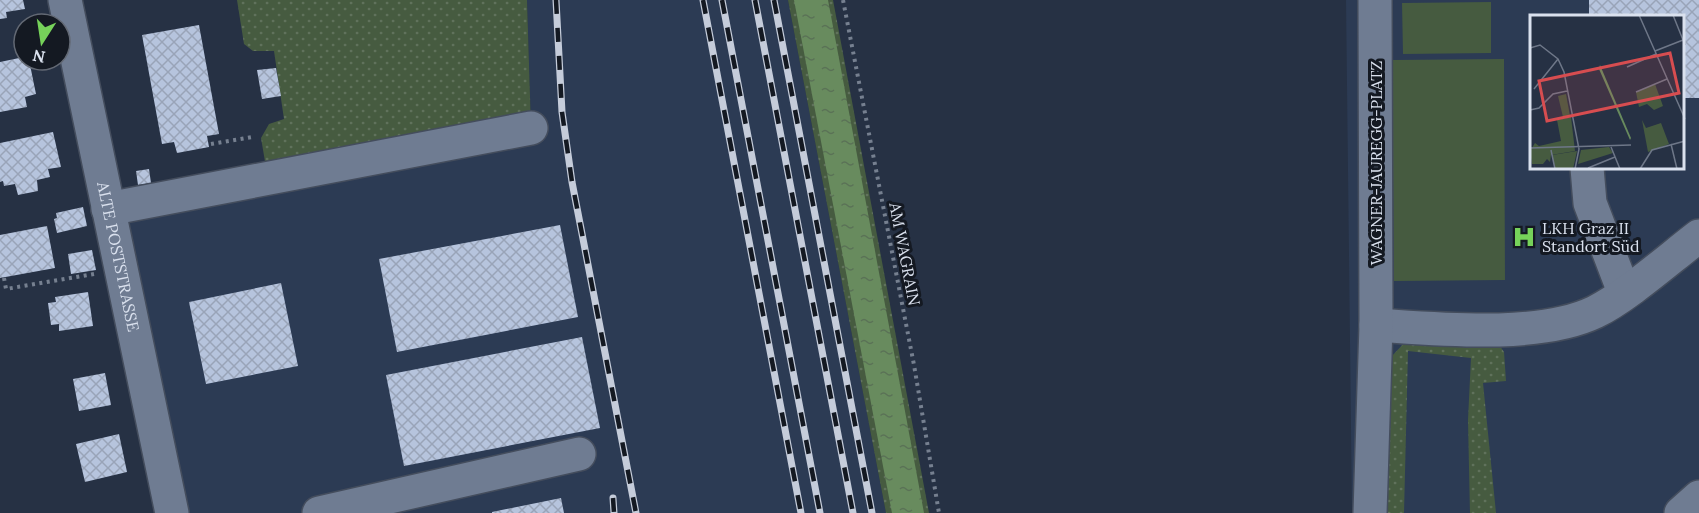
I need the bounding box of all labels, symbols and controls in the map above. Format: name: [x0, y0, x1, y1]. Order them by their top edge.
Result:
north arrow: [12, 12, 72, 72]
inset map: [1530, 15, 1684, 170]
text: N: [31, 46, 47, 68]
street label: WAGNER-JAUREGG-PLATZ: [1366, 61, 1386, 265]
street label: ALTE POSTSTRASSE: [93, 179, 144, 333]
street label: AM WAGRAIN: [885, 200, 925, 307]
place label: LKH Graz II Standort Süd: [1542, 218, 1640, 256]
hospital icon: LKH Graz II Standort Süd: [1511, 224, 1537, 250]

